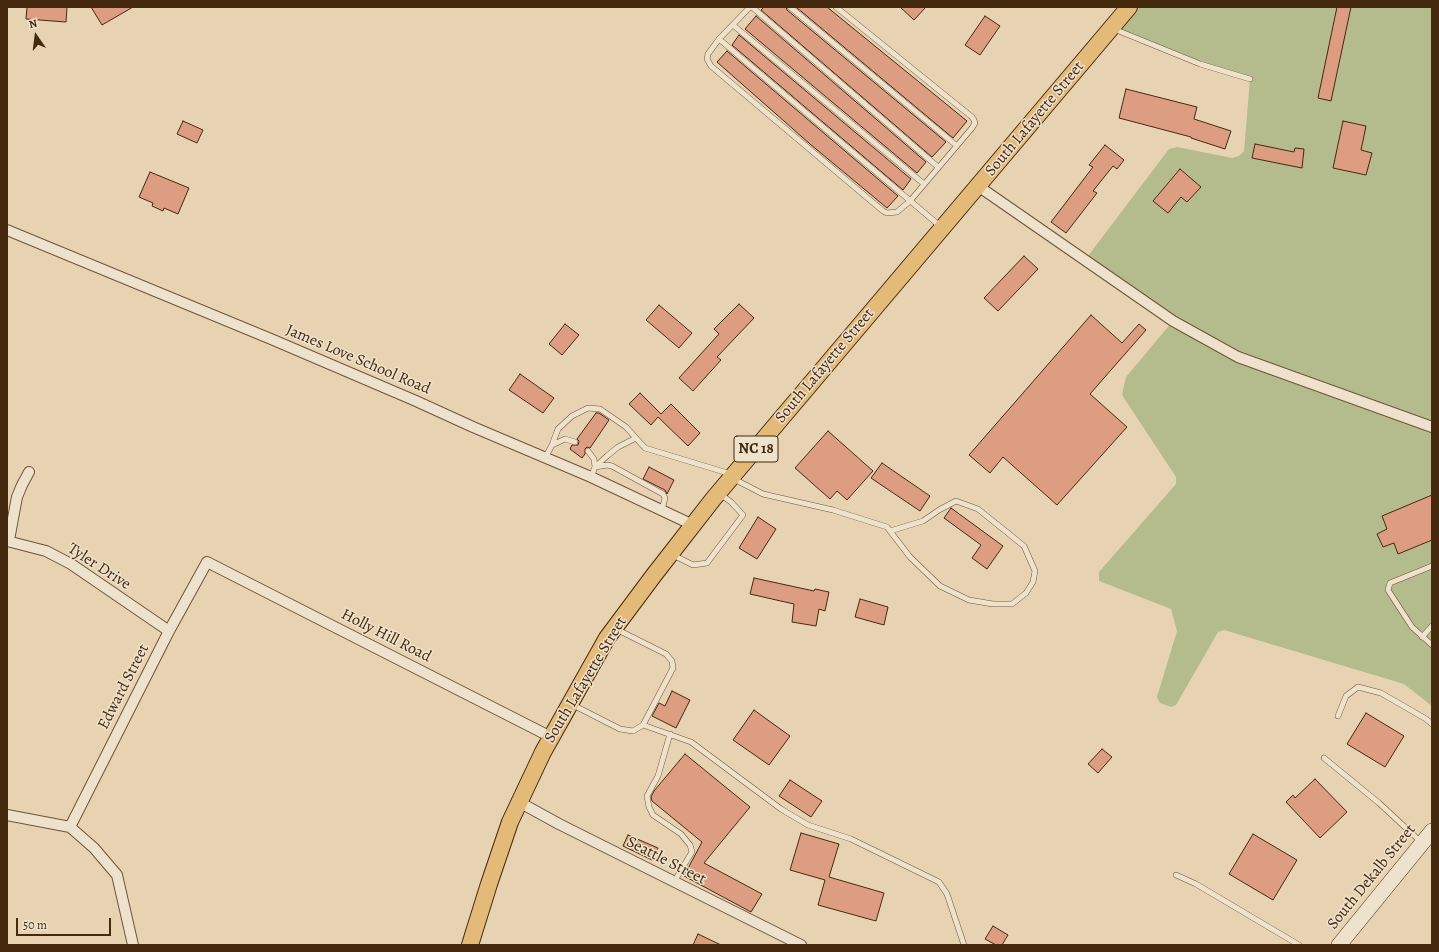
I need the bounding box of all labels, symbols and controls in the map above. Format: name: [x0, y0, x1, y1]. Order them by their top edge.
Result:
north arrow: [16, 16, 56, 56]
text: N: [27, 16, 39, 32]
street label: South Lafayette Street: [981, 58, 1089, 180]
street label: South Lafayette Street: [771, 305, 879, 427]
street label: James Love School Road: [283, 321, 433, 399]
road number: NC 18: [734, 436, 778, 462]
street label: Tyler Drive: [64, 540, 134, 594]
street label: Holly Hill Road: [338, 605, 434, 667]
street label: South Lafayette Street: [541, 613, 631, 747]
street label: Edward Street: [94, 641, 154, 733]
street label: South Dekalb Street: [1324, 821, 1420, 933]
street label: Seattle Street: [623, 833, 709, 889]
scale bar: [18, 910, 113, 936]
text: 50 m: [23, 917, 47, 933]

